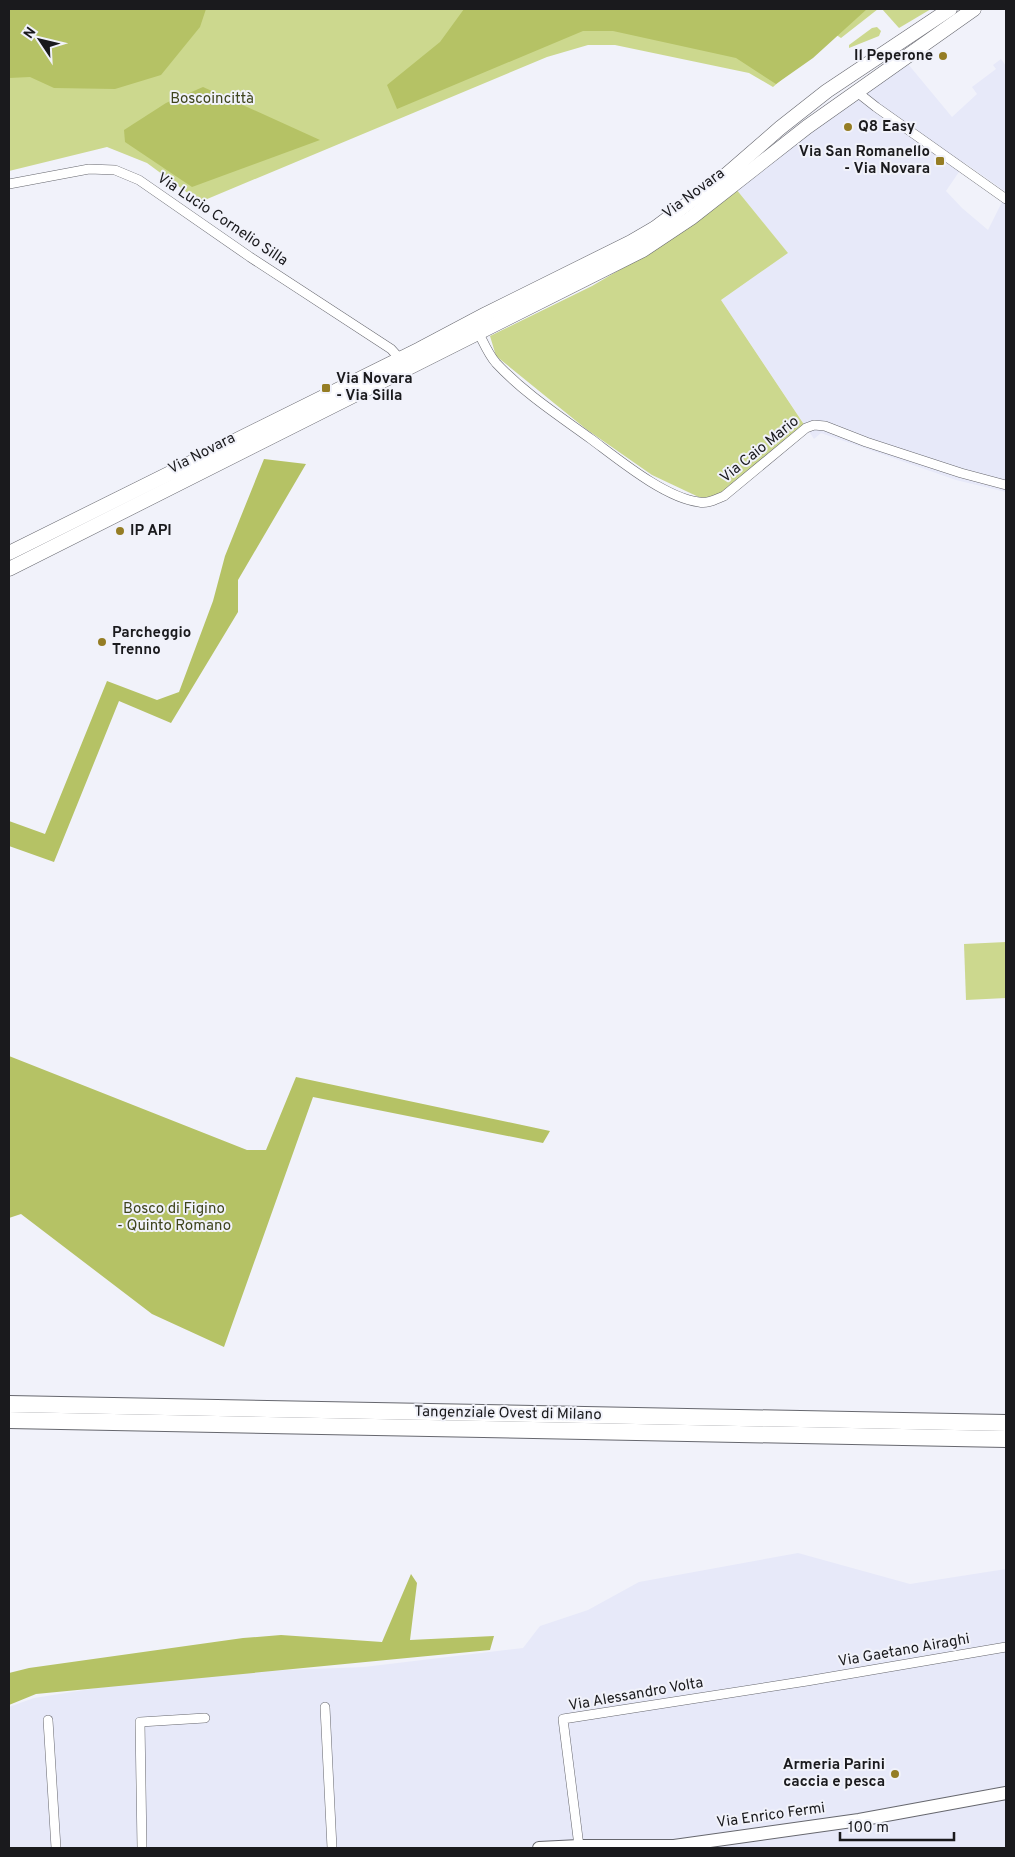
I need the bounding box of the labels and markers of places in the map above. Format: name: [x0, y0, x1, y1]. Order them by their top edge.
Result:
place label: Il Peperone: [854, 47, 933, 66]
marker: Il Peperone: [937, 50, 949, 62]
place label: Q8 Easy: [858, 118, 916, 137]
marker: Q8 Easy: [842, 121, 854, 133]
place label: Via San Romanello - Via Novara: [799, 143, 930, 179]
marker: Via San Romanello - Via Novara: [934, 155, 946, 167]
place label: Via Novara - Via Silla: [336, 370, 413, 406]
marker: Via Novara - Via Silla: [320, 382, 332, 394]
place label: IP API: [130, 522, 172, 541]
marker: IP API: [114, 525, 126, 537]
place label: Parcheggio Trenno: [112, 624, 191, 660]
marker: Parcheggio Trenno: [96, 636, 108, 648]
place label: Armeria Parini caccia e pesca: [783, 1756, 885, 1792]
marker: Armeria Parini caccia e pesca: [889, 1768, 901, 1780]

